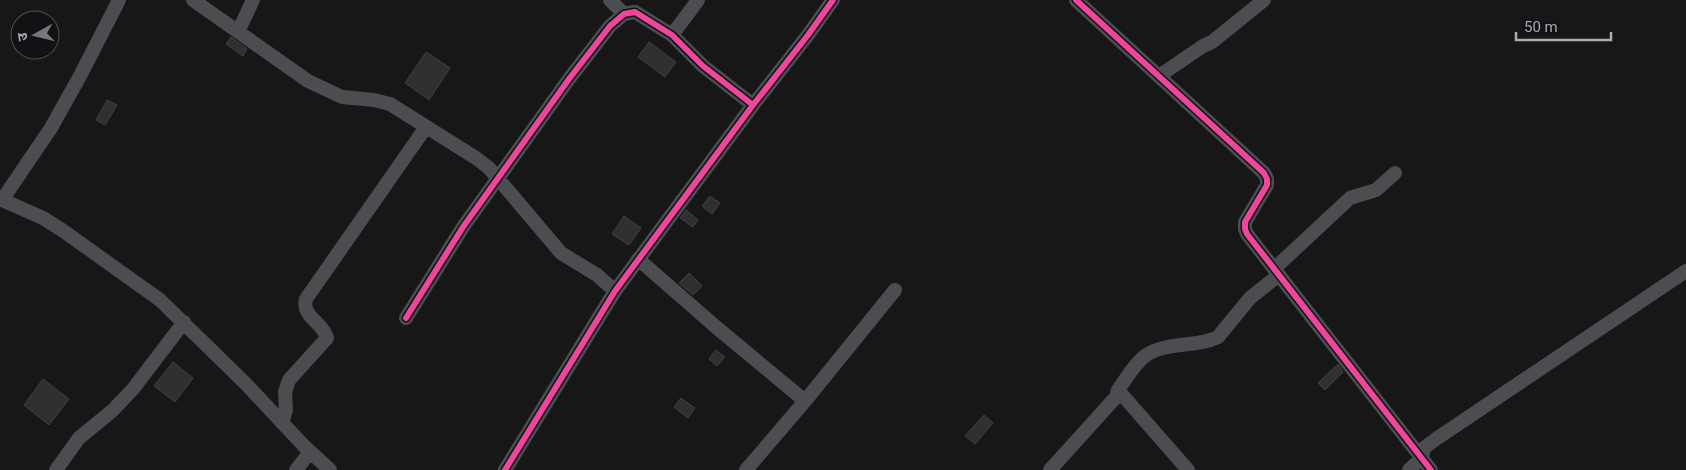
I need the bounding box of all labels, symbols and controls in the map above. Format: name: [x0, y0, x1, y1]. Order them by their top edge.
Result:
north arrow: [10, 10, 60, 60]
scale bar: [1516, 10, 1611, 42]
text: 50 m: [1524, 18, 1558, 36]
text: उ: [14, 31, 31, 42]

